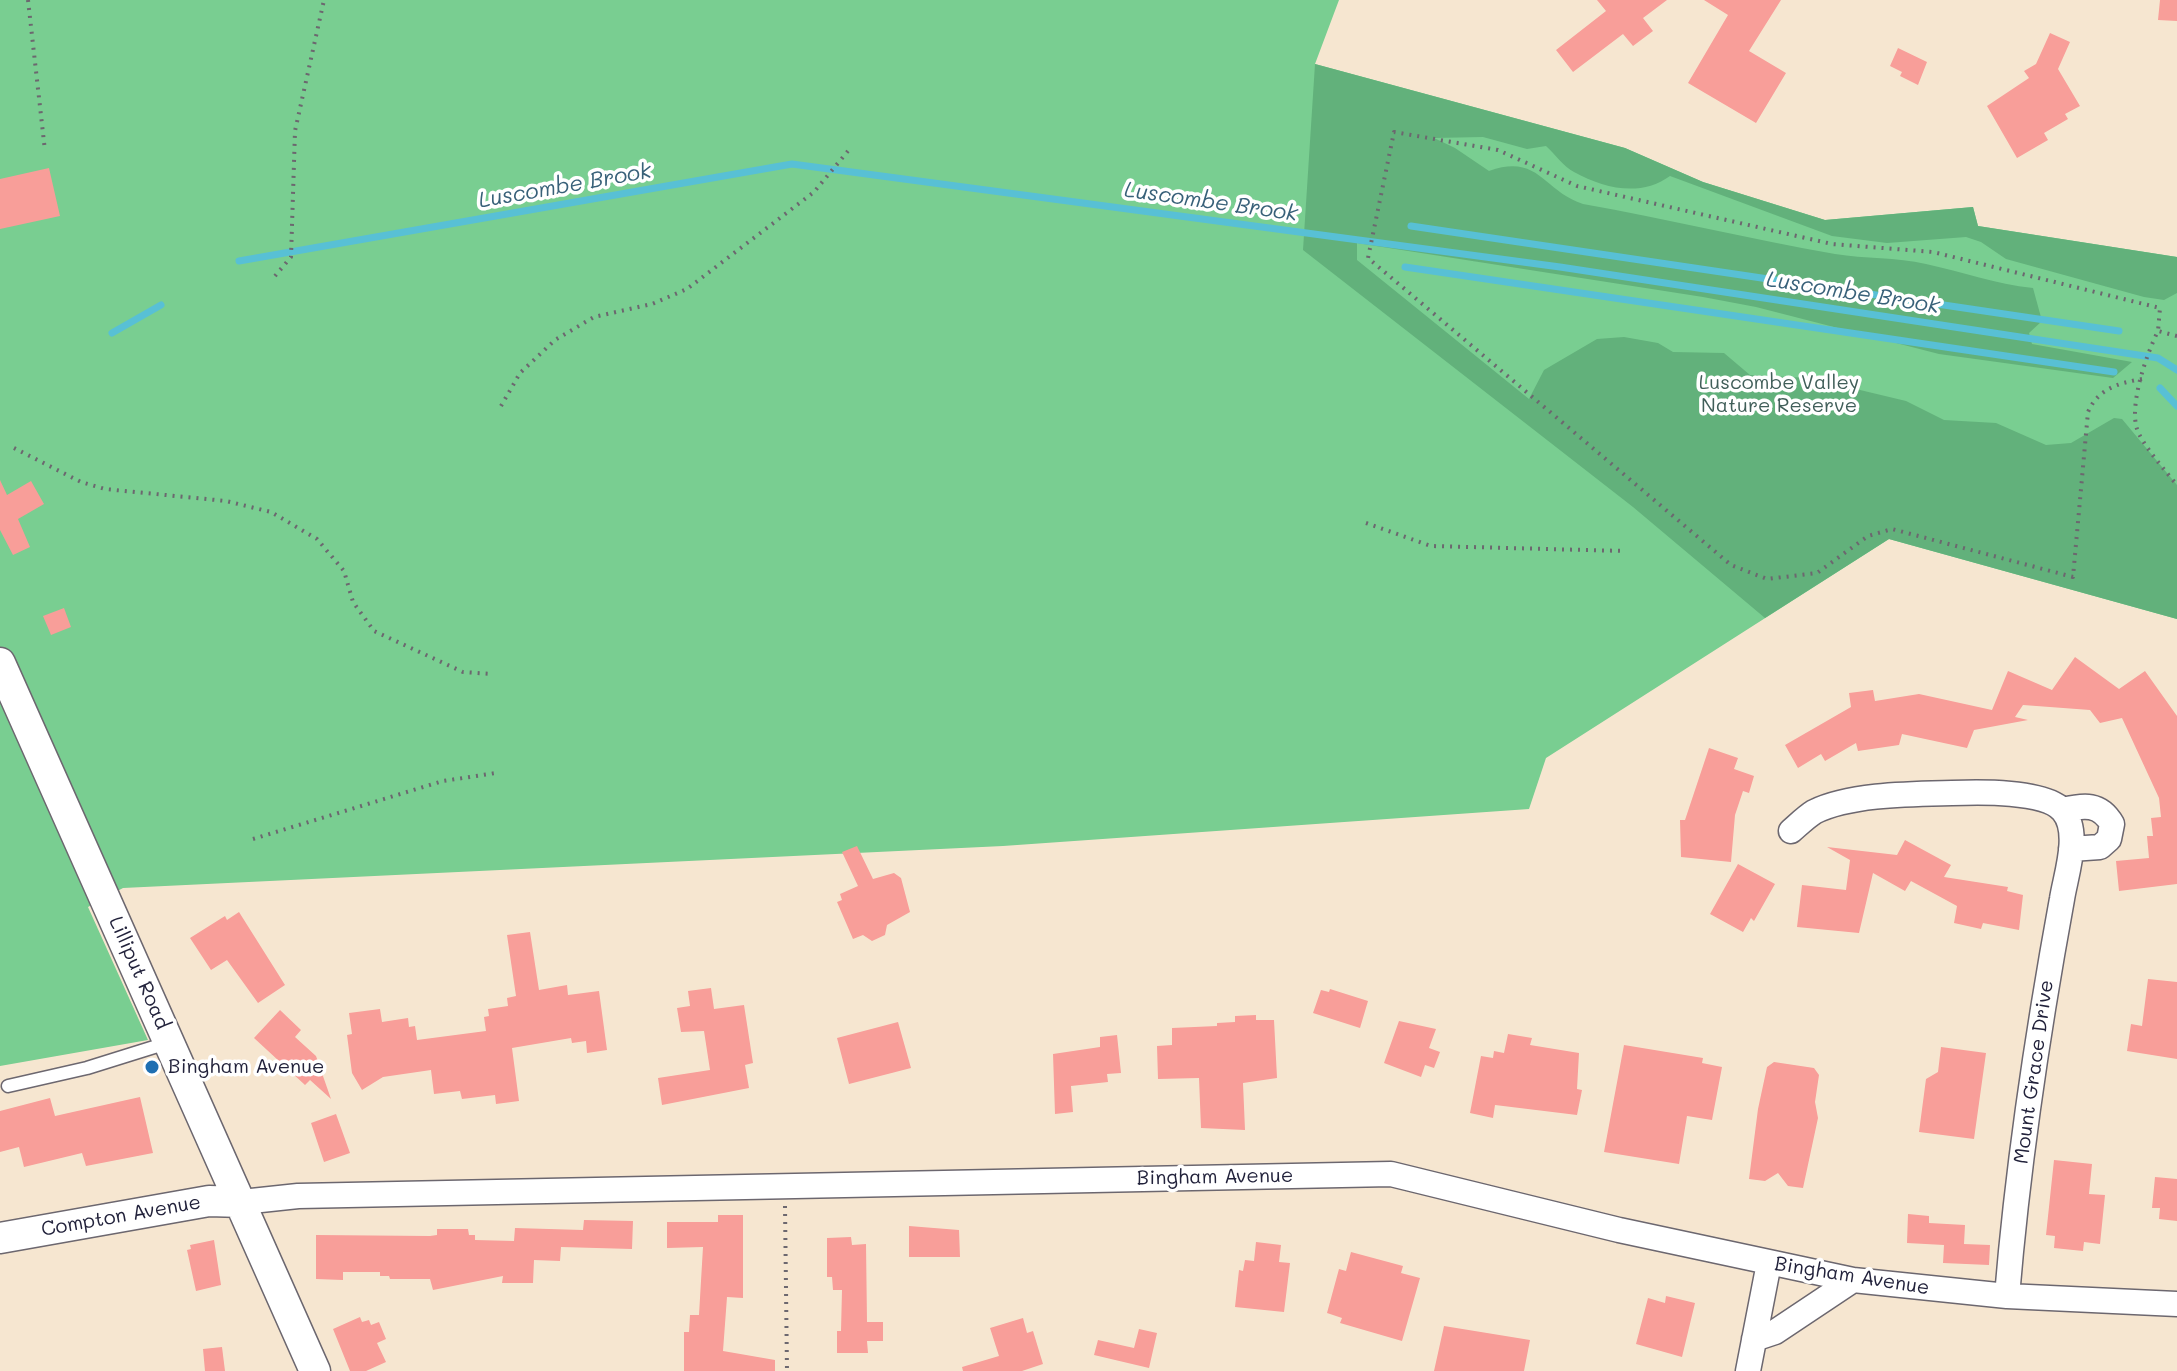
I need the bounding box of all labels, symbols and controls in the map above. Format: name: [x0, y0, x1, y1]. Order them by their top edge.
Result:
water label: Luscombe Brook: [477, 158, 653, 214]
water label: Luscombe Brook: [1123, 177, 1299, 227]
water label: Luscombe Brook: [1765, 266, 1941, 320]
park label: Luscombe Valley Nature Reserve: [1699, 371, 1859, 418]
street label: Lilliput Road: [103, 913, 175, 1033]
street label: Mount Grace Drive: [2009, 978, 2059, 1166]
place label: Bingham Avenue: [168, 1055, 324, 1079]
marker: Bingham Avenue: [143, 1058, 161, 1076]
street label: Bingham Avenue: [1137, 1164, 1293, 1190]
street label: Compton Avenue: [39, 1190, 203, 1242]
street label: Bingham Avenue: [1773, 1252, 1931, 1300]

